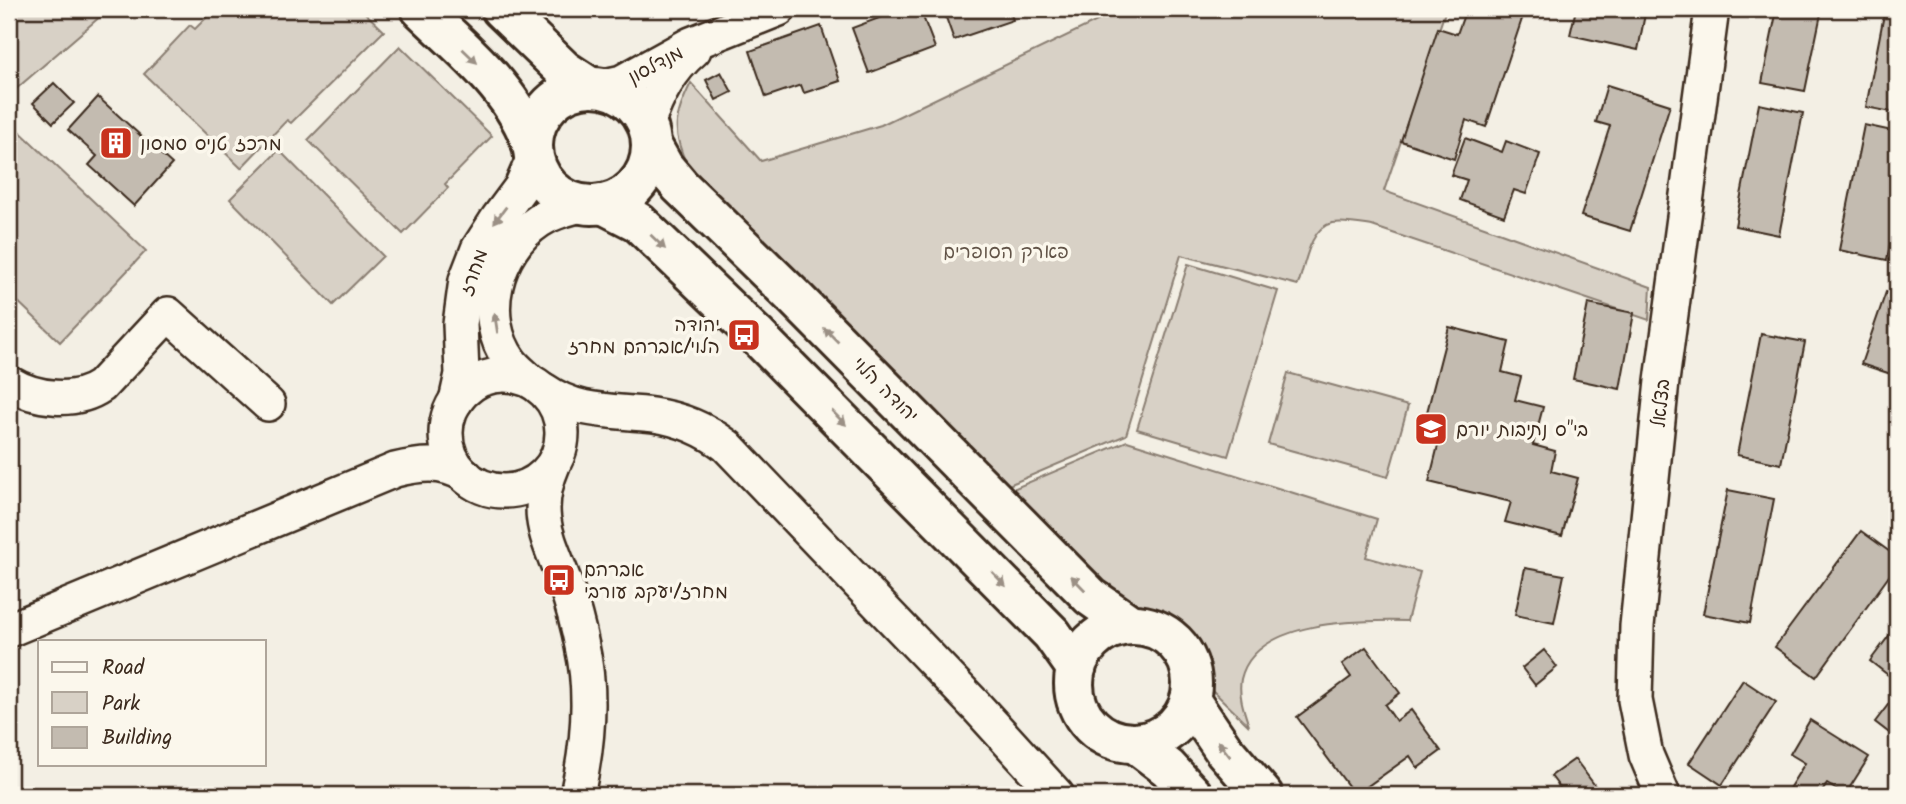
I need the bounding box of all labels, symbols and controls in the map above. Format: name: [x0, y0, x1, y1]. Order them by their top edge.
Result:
street label: מנדלסון: [623, 39, 689, 93]
one-way arrow: [461, 48, 478, 65]
building icon: מרכז טניס סמסון: [97, 124, 135, 162]
place label: מרכז טניס סמסון: [140, 130, 282, 160]
one-way arrow: [493, 206, 508, 224]
one-way arrow: [649, 233, 666, 249]
park label: פארק הסופרים: [943, 238, 1069, 268]
street label: מחרז: [453, 245, 497, 300]
place label: יהודה הלוי/אברהם מחרז: [568, 311, 720, 363]
one-way arrow: [490, 312, 501, 334]
bus stop icon: יהודה הלוי/אברהם מחרז: [725, 316, 763, 354]
one-way arrow: [823, 326, 840, 343]
street label: יהודה הלוי: [845, 350, 925, 430]
street label: בצלאל: [1645, 377, 1679, 429]
one-way arrow: [830, 409, 846, 426]
school or university icon: בי"ס נתיבות יורם: [1412, 410, 1450, 448]
place label: בי"ס נתיבות יורם: [1456, 416, 1588, 446]
place label: אברהם מחרז/יעקב עורבי: [584, 556, 728, 608]
bus stop icon: אברהם מחרז/יעקב עורבי: [540, 561, 578, 599]
one-way arrow: [991, 570, 1007, 587]
one-way arrow: [1070, 575, 1086, 592]
legend: [38, 640, 266, 766]
text: Road: [102, 652, 145, 685]
text: Park: [102, 688, 140, 721]
text: Building: [102, 722, 172, 755]
one-way arrow: [1218, 740, 1232, 758]

